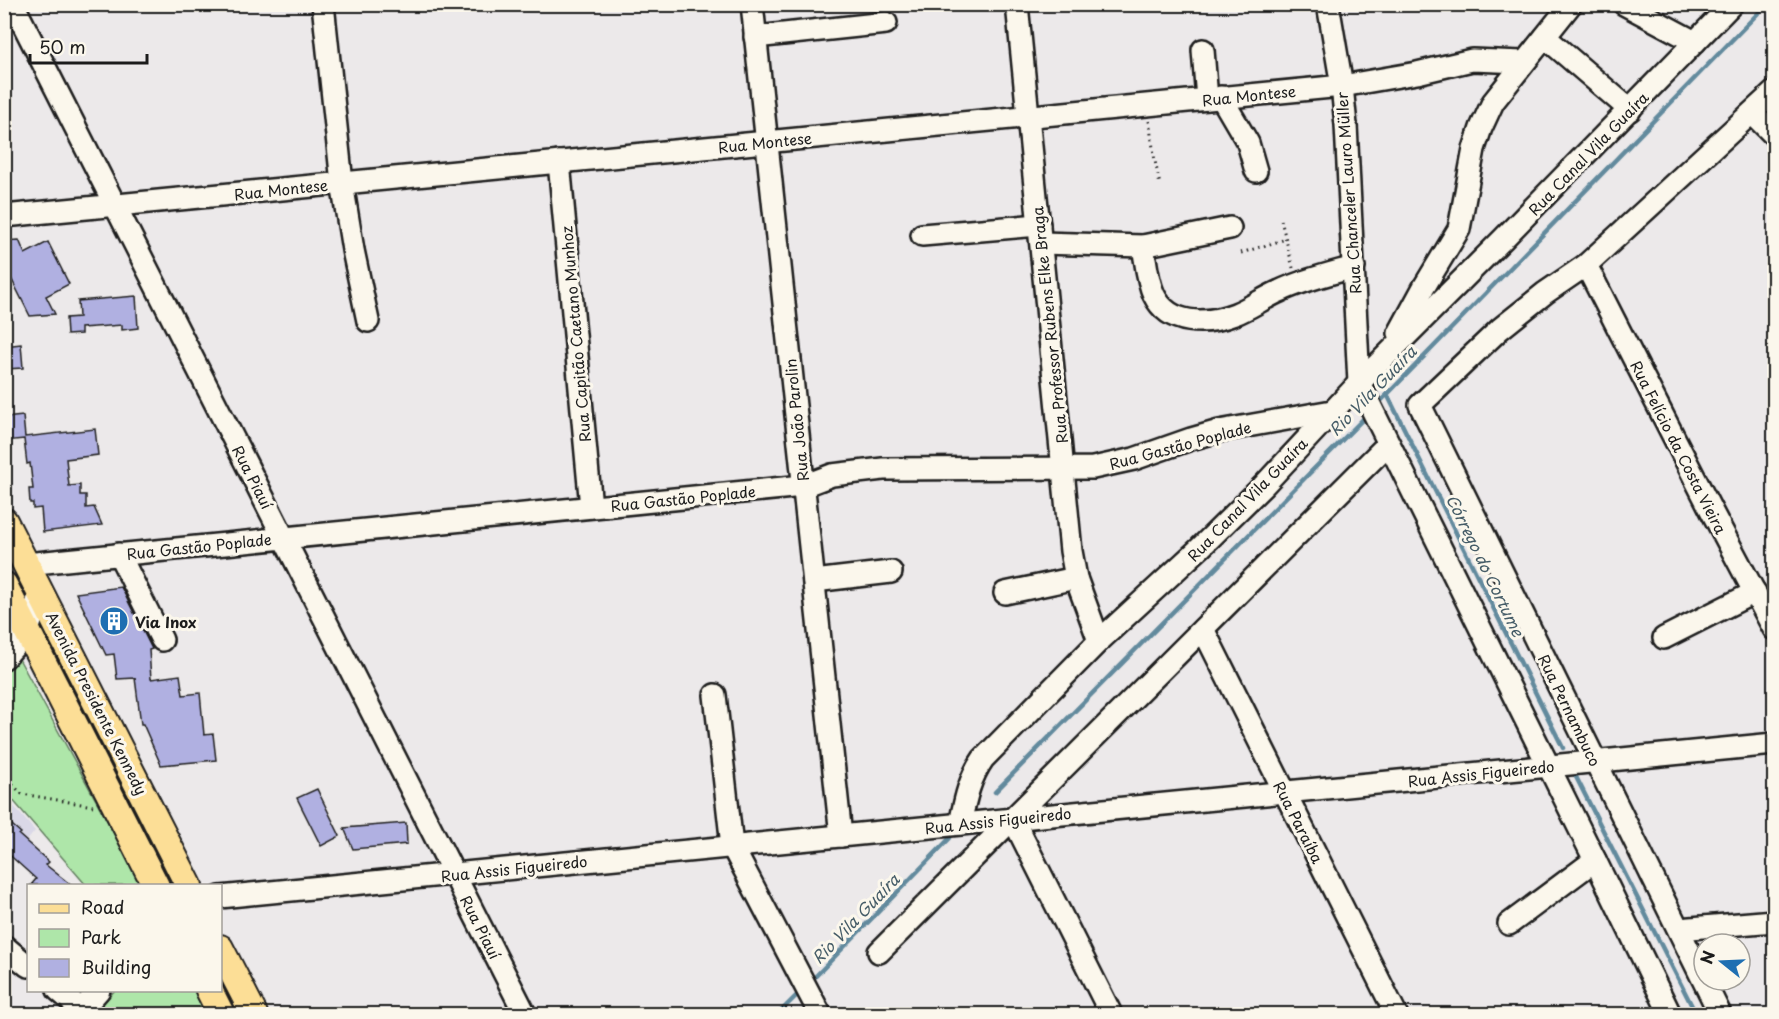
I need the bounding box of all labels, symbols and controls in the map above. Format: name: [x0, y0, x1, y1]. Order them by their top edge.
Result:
scale bar: [30, 27, 147, 65]
text: 50 m: [39, 33, 86, 60]
street label: Rua Montese: [1201, 79, 1297, 111]
street label: Rua Canal Vila Guaíra: [1523, 86, 1654, 220]
street label: Rua Chanceler Lauro Müller: [1329, 91, 1367, 295]
street label: Rua Montese: [717, 126, 813, 158]
street label: Rua Montese: [233, 173, 329, 205]
street label: Rua Professor Rubens Elke Braga: [1025, 205, 1073, 445]
street label: Rua Capitão Caetano Munhoz: [554, 225, 596, 443]
water label: Rio Vila Guaíra: [1323, 339, 1422, 440]
street label: Rua Felício da Costa Vieira: [1625, 356, 1733, 538]
street label: Rua João Parolin: [778, 358, 814, 482]
street label: Rua Gastão Poplade: [1107, 415, 1253, 475]
street label: Rua Canal Vila Guaíra: [1182, 432, 1313, 566]
street label: Rua Piauí: [227, 441, 279, 514]
street label: Rua Gastão Poplade: [609, 479, 757, 517]
water label: Córrego do Cortume: [1441, 490, 1531, 641]
street label: Rua Gastão Poplade: [125, 527, 273, 565]
building icon: Via Inox: [98, 605, 130, 637]
street label: Avenida Presidente Kennedy: [41, 607, 153, 799]
place label: Via Inox: [135, 610, 197, 633]
street label: Rua Pernambuco: [1533, 650, 1607, 770]
street label: Rua Assis Figueiredo: [1407, 754, 1555, 792]
street label: Rua Paraíba: [1268, 777, 1330, 868]
street label: Rua Assis Figueiredo: [924, 801, 1072, 839]
street label: Rua Assis Figueiredo: [440, 849, 588, 887]
water label: Rio Vila Guaíra: [806, 867, 905, 968]
legend: [27, 884, 222, 992]
street label: Rua Piauí: [455, 891, 507, 964]
text: Road: [81, 893, 125, 920]
text: Park: [81, 923, 121, 950]
north arrow: [1692, 932, 1752, 992]
text: N: [1693, 947, 1720, 967]
text: Building: [81, 953, 151, 980]

